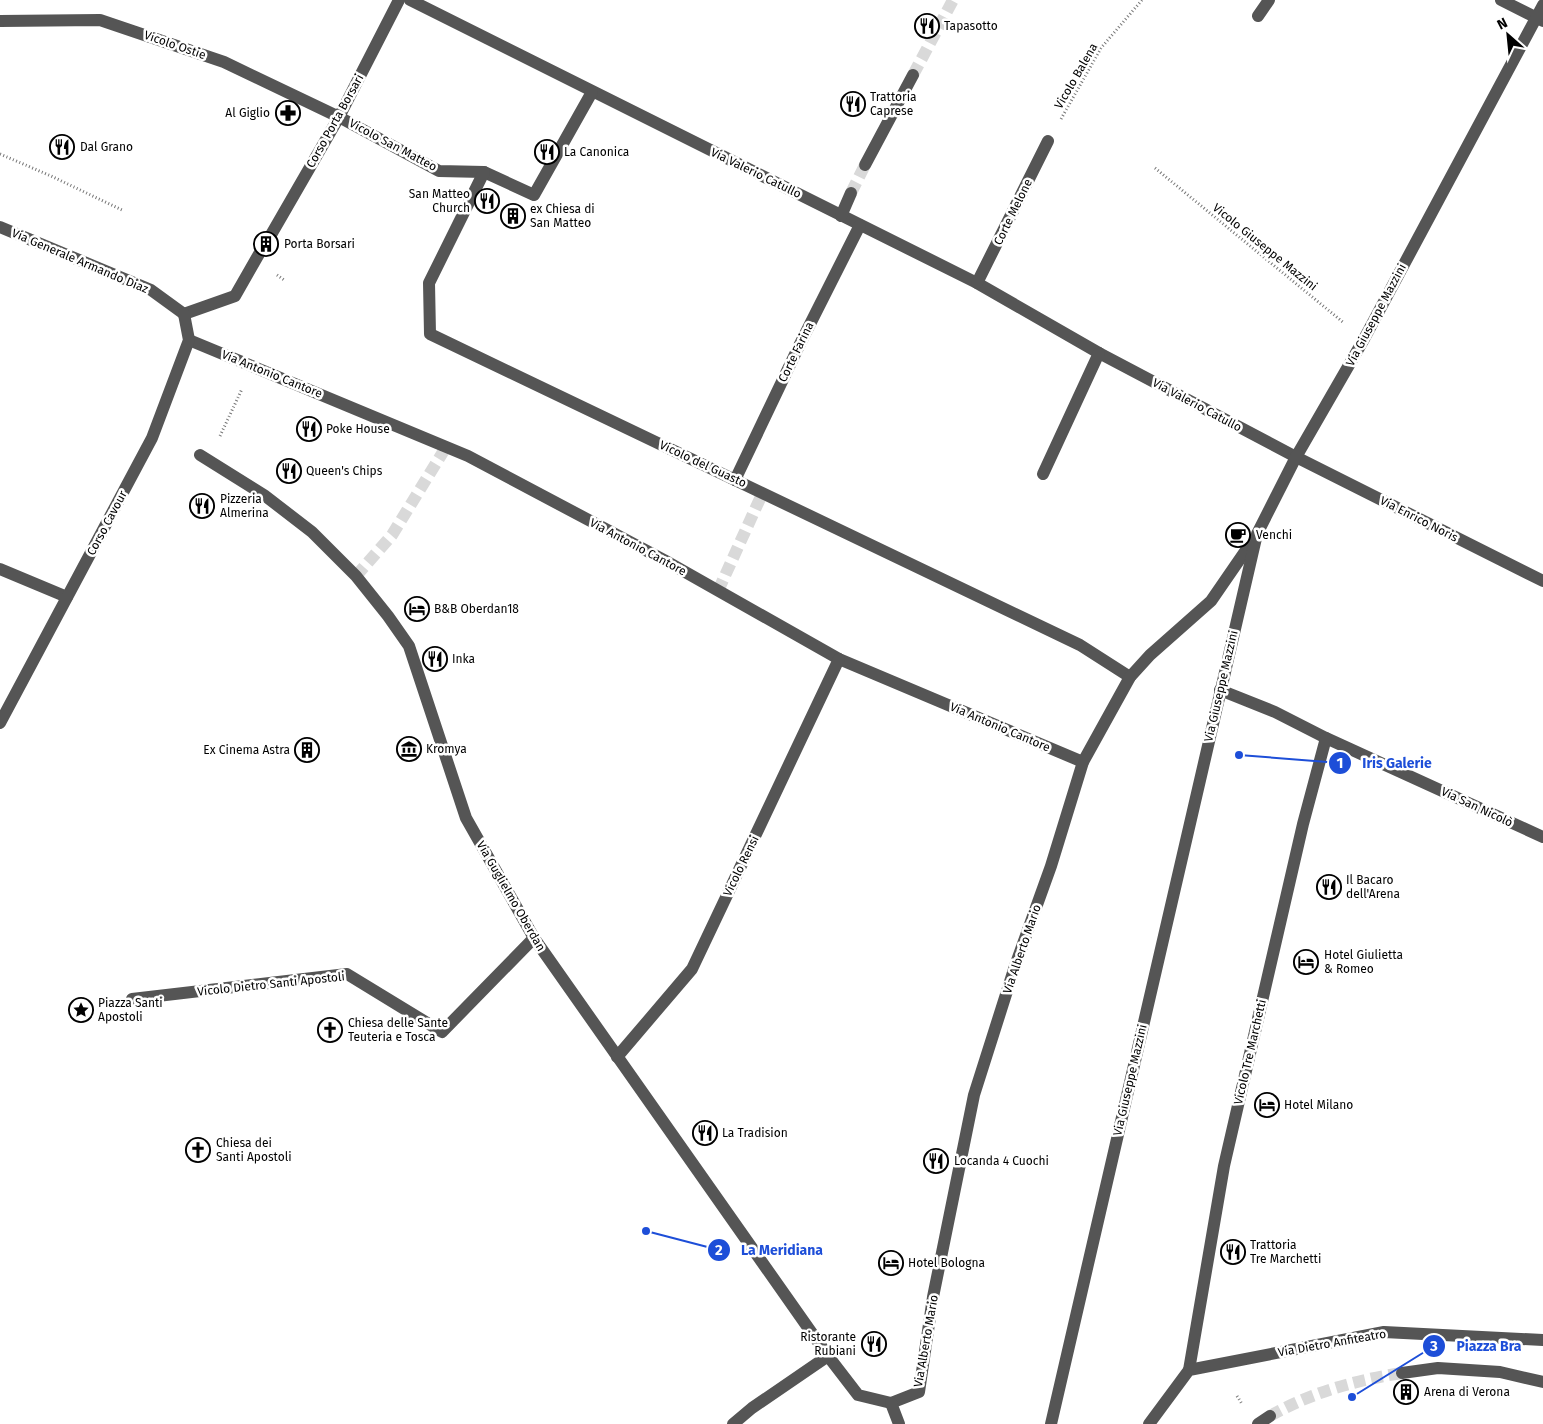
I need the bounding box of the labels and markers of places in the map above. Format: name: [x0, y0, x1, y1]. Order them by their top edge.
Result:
restaurant icon: Tapasotto: [914, 13, 940, 39]
place label: Tapasotto: [944, 19, 998, 33]
place label: Trattoria Caprese: [870, 90, 917, 118]
restaurant icon: Trattoria Caprese: [840, 91, 866, 117]
pharmacy icon: Al Giglio: [275, 100, 301, 126]
place label: Al Giglio: [225, 106, 270, 120]
restaurant icon: Dal Grano: [49, 134, 75, 160]
restaurant icon: La Canonica: [534, 139, 560, 165]
place label: Dal Grano: [80, 140, 133, 154]
place label: La Canonica: [564, 145, 629, 159]
place label: San Matteo Church: [409, 187, 470, 215]
restaurant icon: San Matteo Church: [474, 188, 500, 214]
place label: ex Chiesa di San Matteo: [530, 202, 595, 230]
building icon: ex Chiesa di San Matteo: [500, 203, 526, 229]
building icon: Porta Borsari: [253, 231, 279, 257]
place label: Porta Borsari: [284, 237, 355, 251]
restaurant icon: Poke House: [296, 416, 322, 442]
place label: Poke House: [326, 422, 390, 436]
restaurant icon: Queen's Chips: [276, 458, 302, 484]
place label: Queen's Chips: [306, 464, 383, 478]
place label: Pizzeria Almerina: [220, 492, 269, 520]
restaurant icon: Pizzeria Almerina: [189, 493, 215, 519]
cafe icon: Venchi: [1225, 522, 1251, 548]
place label: Venchi: [1256, 528, 1292, 542]
hotel icon: B&B Oberdan18: [404, 596, 430, 622]
place label: B&B Oberdan18: [434, 602, 519, 616]
restaurant icon: Inka: [422, 646, 448, 672]
place label: Inka: [452, 652, 475, 666]
museum icon: Kromya: [396, 736, 422, 762]
building icon: Ex Cinema Astra: [294, 737, 320, 763]
place label: Kromya: [426, 742, 467, 756]
place label: Ex Cinema Astra: [203, 743, 290, 757]
callout: Iris Galerie: [1327, 749, 1442, 778]
place label: Il Bacaro dell'Arena: [1346, 873, 1400, 901]
restaurant icon: Il Bacaro dell'Arena: [1316, 874, 1342, 900]
place label: Hotel Giulietta & Romeo: [1324, 948, 1403, 976]
hotel icon: Hotel Giulietta & Romeo: [1293, 949, 1319, 975]
place label: Piazza Santi Apostoli: [98, 996, 163, 1024]
place icon: Piazza Santi Apostoli: [68, 997, 94, 1023]
place label: Chiesa delle Sante Teuteria e Tosca: [348, 1016, 448, 1044]
church icon: Chiesa delle Sante Teuteria e Tosca: [317, 1017, 343, 1043]
hotel icon: Hotel Milano: [1254, 1092, 1280, 1118]
place label: Hotel Milano: [1284, 1098, 1353, 1112]
restaurant icon: La Tradision: [692, 1120, 718, 1146]
place label: La Tradision: [722, 1126, 788, 1140]
place label: Chiesa dei Santi Apostoli: [216, 1136, 292, 1164]
church icon: Chiesa dei Santi Apostoli: [185, 1137, 211, 1163]
restaurant icon: Locanda 4 Cuochi: [923, 1148, 949, 1174]
place label: Locanda 4 Cuochi: [954, 1154, 1049, 1168]
callout: La Meridiana: [706, 1236, 833, 1265]
place label: Trattoria Tre Marchetti: [1250, 1238, 1321, 1266]
restaurant icon: Trattoria Tre Marchetti: [1220, 1239, 1246, 1265]
hotel icon: Hotel Bologna: [878, 1250, 904, 1276]
place label: Hotel Bologna: [908, 1256, 985, 1270]
place label: Ristorante Rubiani: [800, 1330, 856, 1358]
restaurant icon: Ristorante Rubiani: [861, 1331, 887, 1357]
callout: Piazza Bra: [1422, 1331, 1532, 1360]
building icon: Arena di Verona: [1393, 1379, 1419, 1405]
place label: Arena di Verona: [1424, 1385, 1510, 1399]

